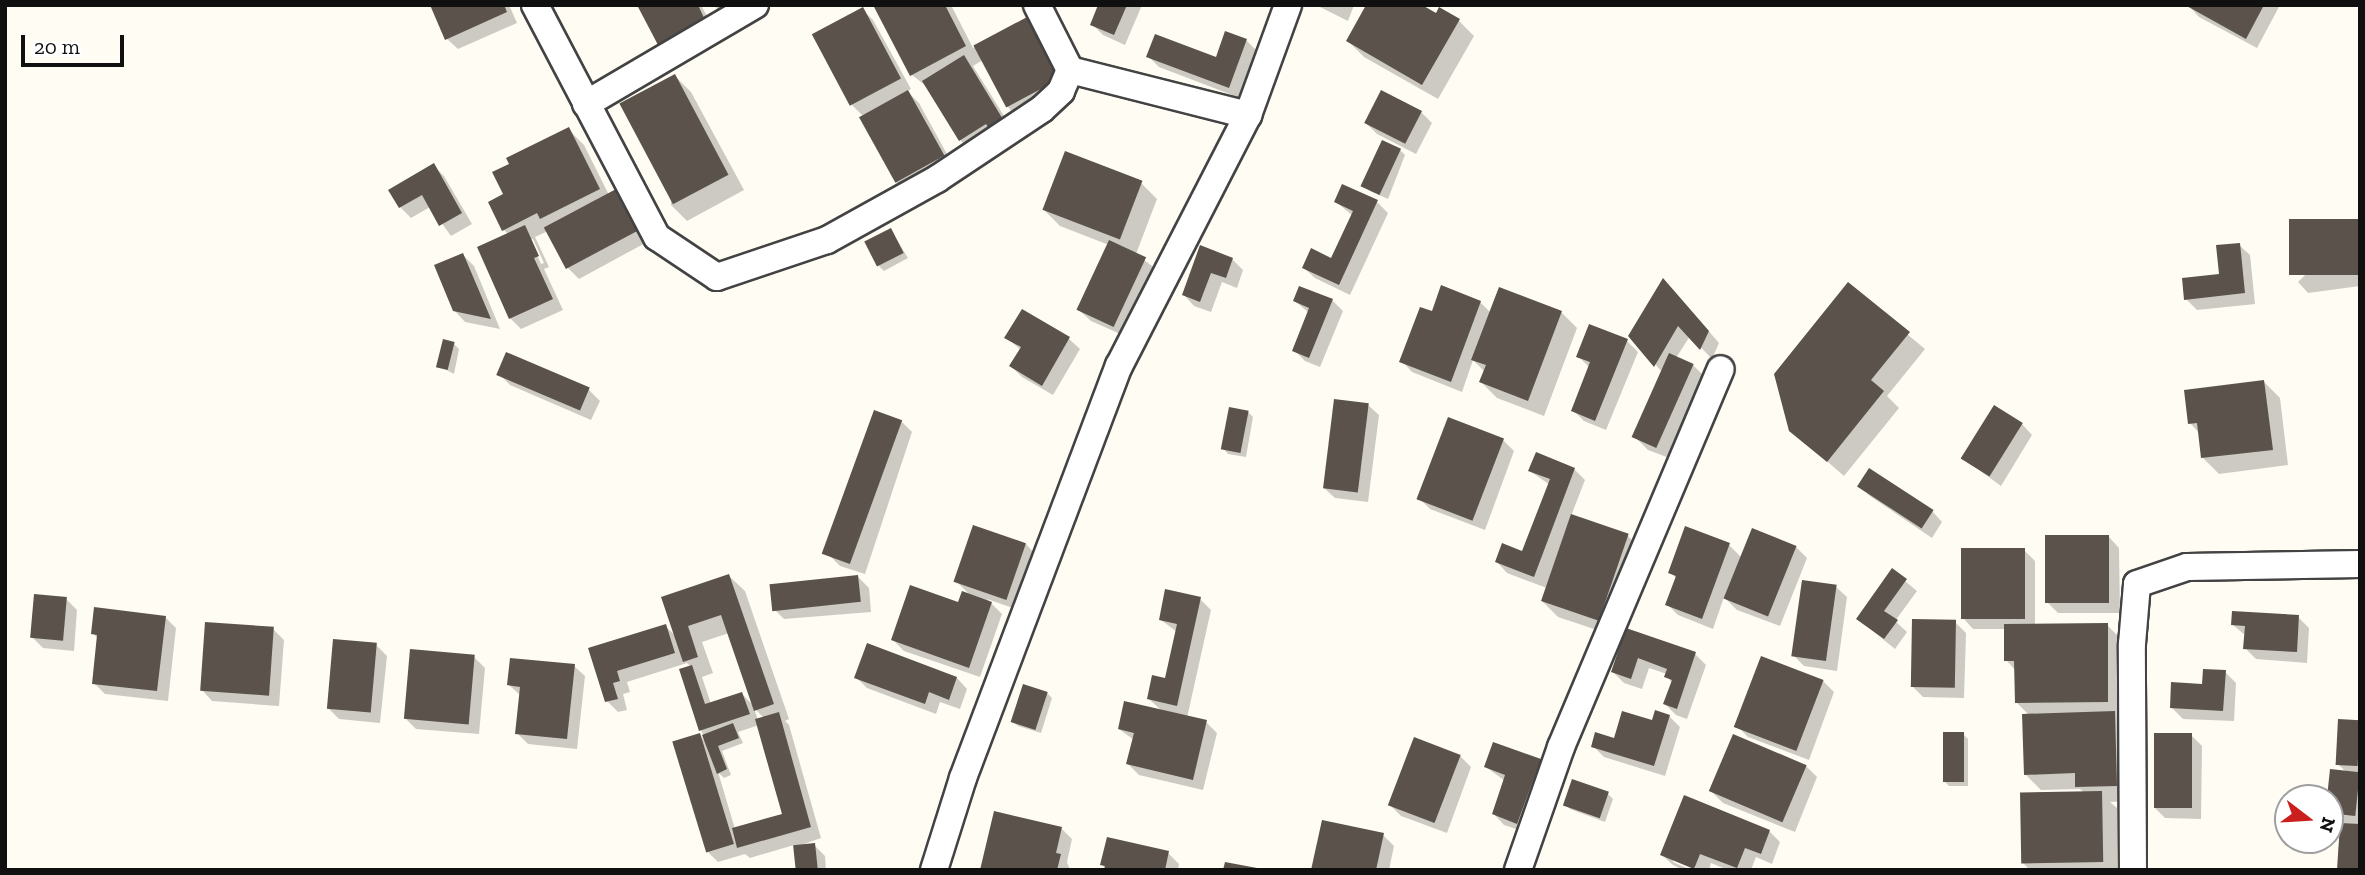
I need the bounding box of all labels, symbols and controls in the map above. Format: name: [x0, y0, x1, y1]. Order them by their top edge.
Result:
scale bar: [24, 21, 128, 65]
text: 20 m: [34, 34, 80, 59]
north arrow: [2274, 784, 2344, 854]
text: N: [2315, 814, 2341, 835]

